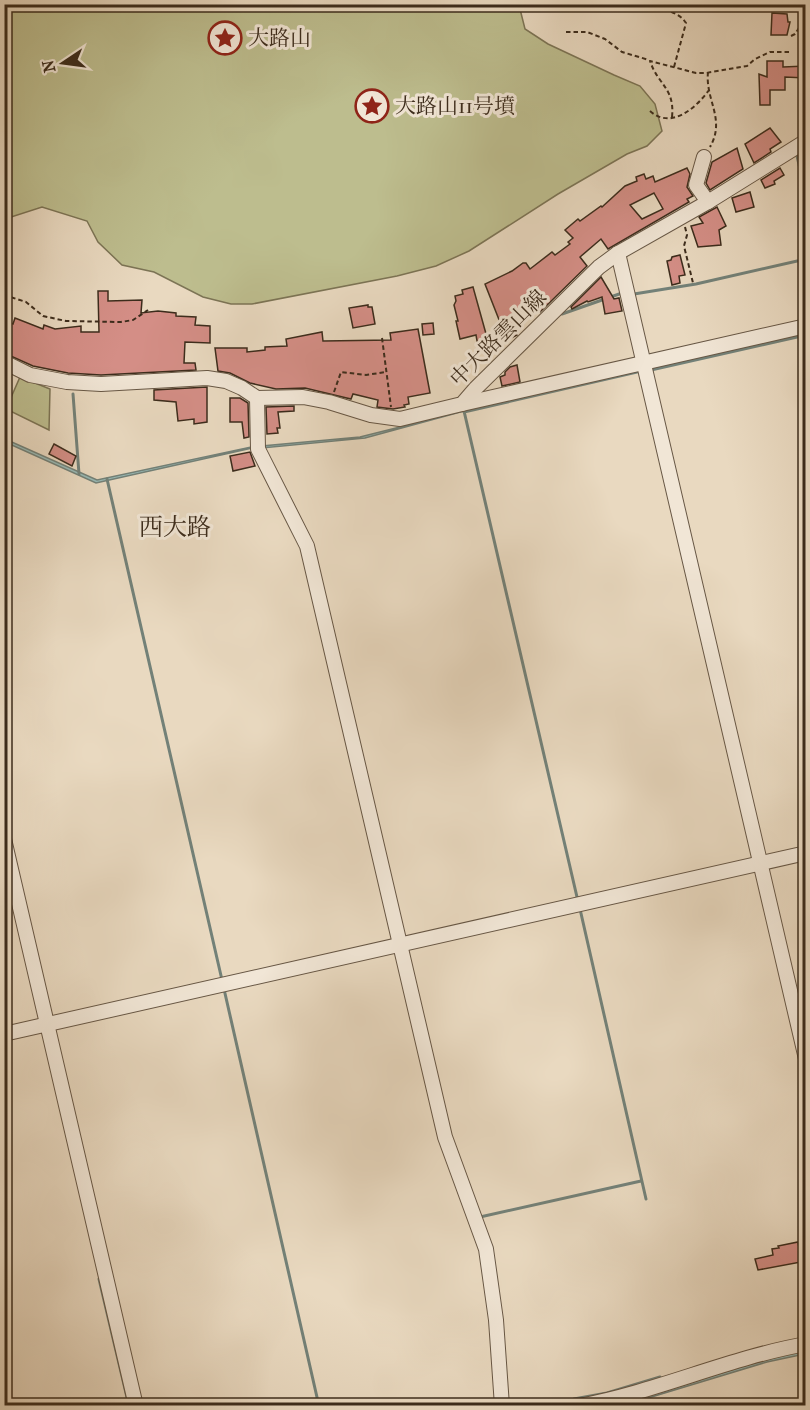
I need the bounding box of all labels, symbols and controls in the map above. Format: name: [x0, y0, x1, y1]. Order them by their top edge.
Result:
place icon: 大路山: [207, 20, 243, 56]
place label: 大路山: [248, 26, 311, 50]
north arrow: [33, 33, 93, 93]
text: N: [38, 57, 59, 74]
place icon: 大路山11号墳: [354, 88, 390, 124]
place label: 大路山11号墳: [395, 94, 515, 118]
street label: 中大路雲山線: [445, 285, 551, 391]
district label: 西大路: [139, 513, 211, 541]

